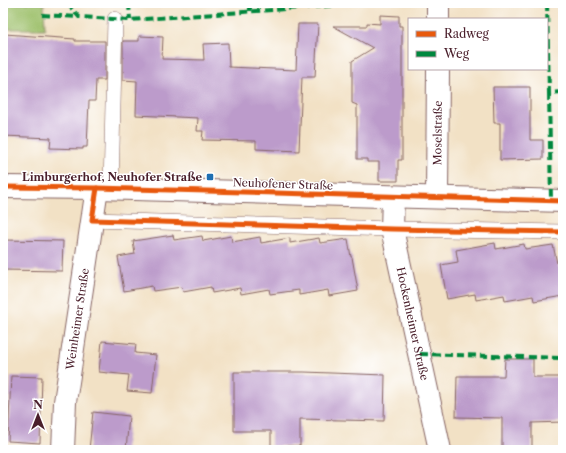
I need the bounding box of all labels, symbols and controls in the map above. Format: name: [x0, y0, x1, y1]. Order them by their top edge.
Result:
legend: [408, 18, 548, 70]
text: Radweg: [444, 26, 490, 41]
text: Weg: [443, 46, 470, 61]
street label: Moselstraße: [430, 101, 445, 165]
place label: Limburgerhof, Neuhofer Straße: [22, 170, 202, 184]
marker: Limburgerhof, Neuhofer Straße: [205, 172, 215, 182]
street label: Neuhofener Straße: [233, 175, 333, 193]
street label: Hockenheimer Straße: [393, 266, 432, 382]
street label: Weinheimer Straße: [63, 267, 92, 372]
north arrow: [18, 395, 58, 435]
text: N: [33, 398, 43, 412]

